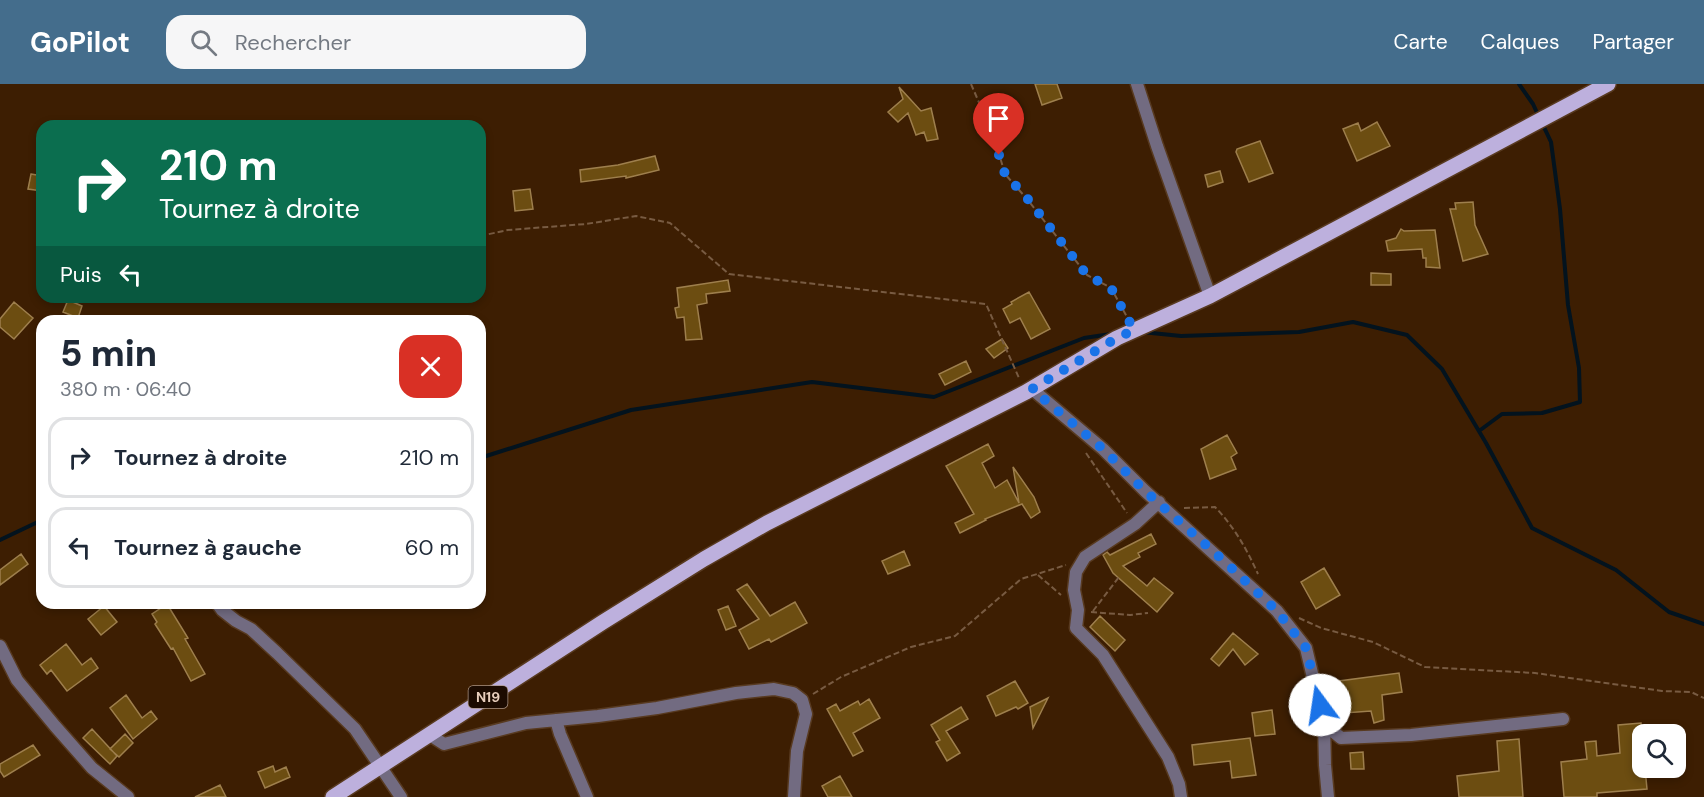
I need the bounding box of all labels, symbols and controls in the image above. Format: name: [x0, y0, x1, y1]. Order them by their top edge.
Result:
search box: [166, 15, 586, 69]
text: GoPilot: [30, 24, 130, 61]
icon: search: [187, 26, 220, 59]
text: Rechercher: [235, 28, 351, 57]
text: Carte: [1393, 28, 1448, 56]
text: Calques: [1481, 28, 1559, 56]
text: Partager: [1592, 28, 1674, 56]
pin: [973, 93, 1024, 155]
icon: arrive: [982, 102, 1015, 135]
text: 210 m: [159, 138, 277, 193]
icon: right: [60, 144, 138, 222]
text: Tournez à droite: [159, 191, 360, 226]
icon: left: [114, 258, 147, 291]
text: Puis: [60, 260, 102, 289]
text: 5 min: [60, 330, 157, 377]
button: close: [399, 335, 462, 398]
text: 380 m · 06:40: [60, 376, 192, 402]
icon: right: [63, 441, 96, 474]
text: Tournez à droite: [114, 443, 287, 472]
text: 210 m: [399, 443, 459, 472]
icon: left: [63, 531, 96, 564]
text: Tournez à gauche: [114, 533, 302, 562]
text: 60 m: [405, 533, 459, 562]
position arrow: [1288, 673, 1352, 737]
road number: N19: [468, 686, 508, 708]
map controls: [1632, 724, 1686, 778]
button: search: [1632, 724, 1686, 778]

